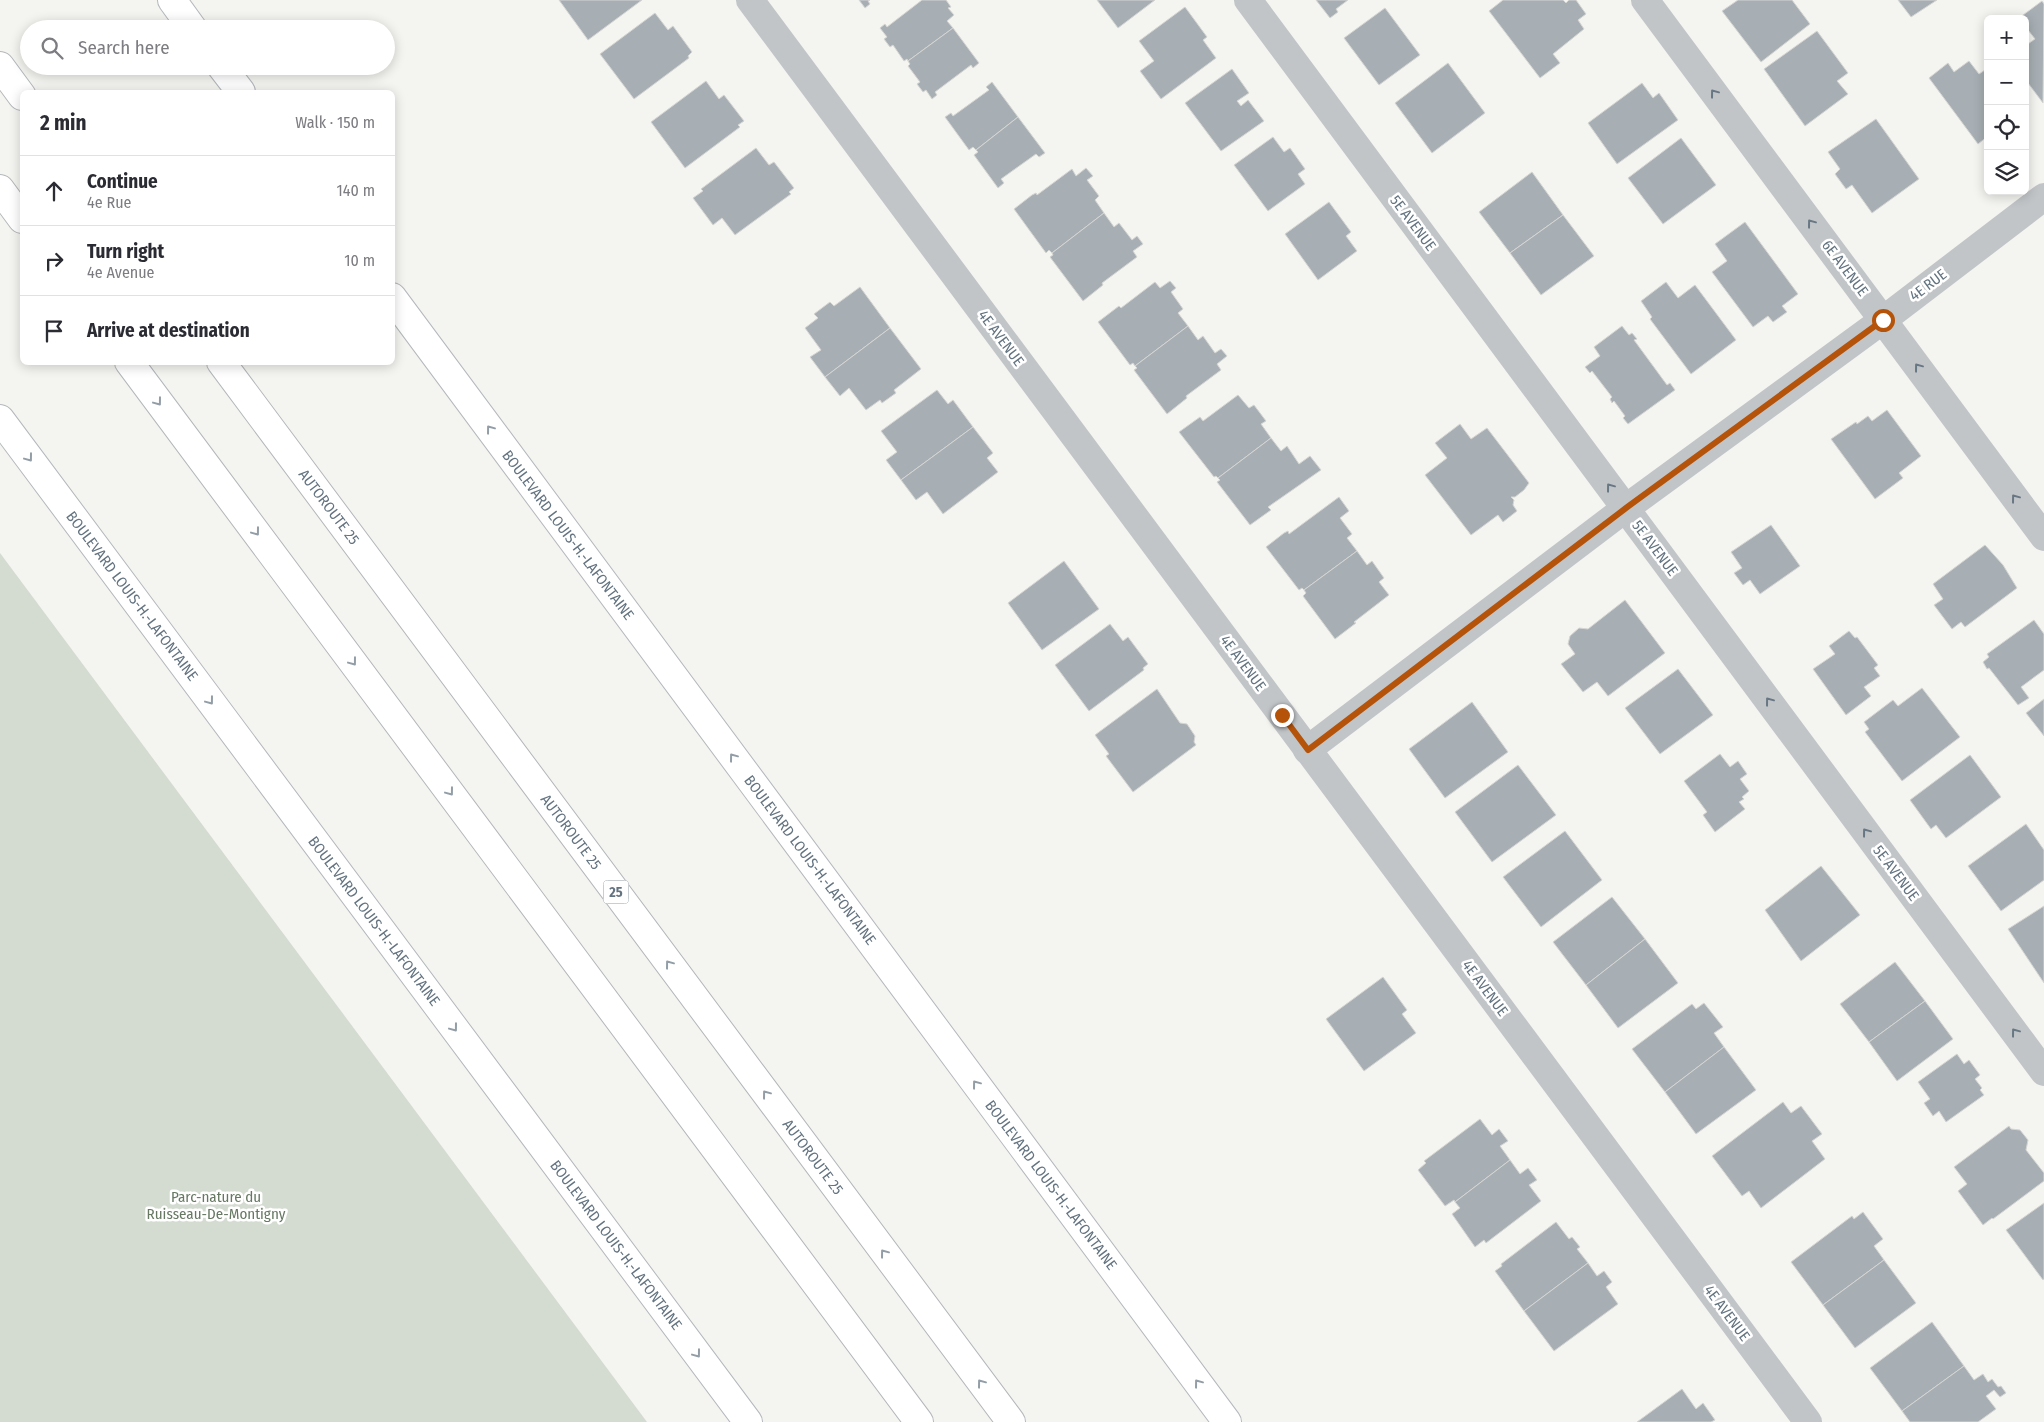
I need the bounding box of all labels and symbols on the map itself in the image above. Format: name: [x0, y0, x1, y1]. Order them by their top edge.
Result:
one-way arrow: [1711, 89, 1720, 99]
street label: 5E AVENUE: [1386, 192, 1440, 254]
one-way arrow: [1808, 219, 1817, 229]
street label: 6E AVENUE: [1818, 237, 1872, 299]
street label: 4E RUE: [1906, 265, 1950, 305]
street label: 4E AVENUE: [974, 307, 1028, 369]
route start: [1872, 309, 1895, 332]
one-way arrow: [1915, 364, 1924, 373]
one-way arrow: [153, 396, 161, 405]
one-way arrow: [488, 426, 496, 435]
street label: BOULEVARD LOUIS-H.-LAFONTAINE: [498, 447, 638, 623]
one-way arrow: [23, 452, 32, 462]
street label: AUTOROUTE 25: [295, 466, 363, 548]
one-way arrow: [1606, 483, 1616, 492]
one-way arrow: [2012, 494, 2021, 504]
street label: BOULEVARD LOUIS-H.-LAFONTAINE: [62, 508, 202, 684]
street label: 5E AVENUE: [1628, 517, 1682, 579]
one-way arrow: [250, 526, 258, 535]
street label: 4E AVENUE: [1216, 632, 1270, 694]
one-way arrow: [347, 656, 355, 665]
one-way arrow: [204, 695, 213, 705]
one-way arrow: [1766, 697, 1775, 707]
route end: [1271, 704, 1294, 727]
one-way arrow: [730, 753, 739, 763]
street label: BOULEVARD LOUIS-H.-LAFONTAINE: [740, 772, 880, 948]
one-way arrow: [444, 786, 453, 796]
street label: AUTOROUTE 25: [537, 791, 605, 873]
one-way arrow: [1863, 828, 1872, 838]
street label: BOULEVARD LOUIS-H.-LAFONTAINE: [304, 833, 444, 1009]
street label: 5E AVENUE: [1869, 842, 1923, 904]
road number: 25: [604, 880, 628, 904]
street label: 4E AVENUE: [1458, 957, 1512, 1019]
one-way arrow: [666, 960, 675, 970]
one-way arrow: [448, 1022, 456, 1031]
one-way arrow: [2012, 1028, 2021, 1038]
one-way arrow: [973, 1080, 982, 1090]
one-way arrow: [763, 1090, 772, 1100]
street label: BOULEVARD LOUIS-H.-LAFONTAINE: [981, 1097, 1121, 1273]
street label: AUTOROUTE 25: [779, 1116, 847, 1198]
street label: BOULEVARD LOUIS-H.-LAFONTAINE: [546, 1157, 686, 1333]
park label: Parc-nature du Ruisseau-De-Montigny: [147, 1188, 286, 1223]
one-way arrow: [882, 1250, 890, 1259]
street label: 4E AVENUE: [1700, 1282, 1754, 1344]
one-way arrow: [691, 1348, 700, 1358]
one-way arrow: [1195, 1379, 1204, 1389]
one-way arrow: [979, 1380, 987, 1389]

